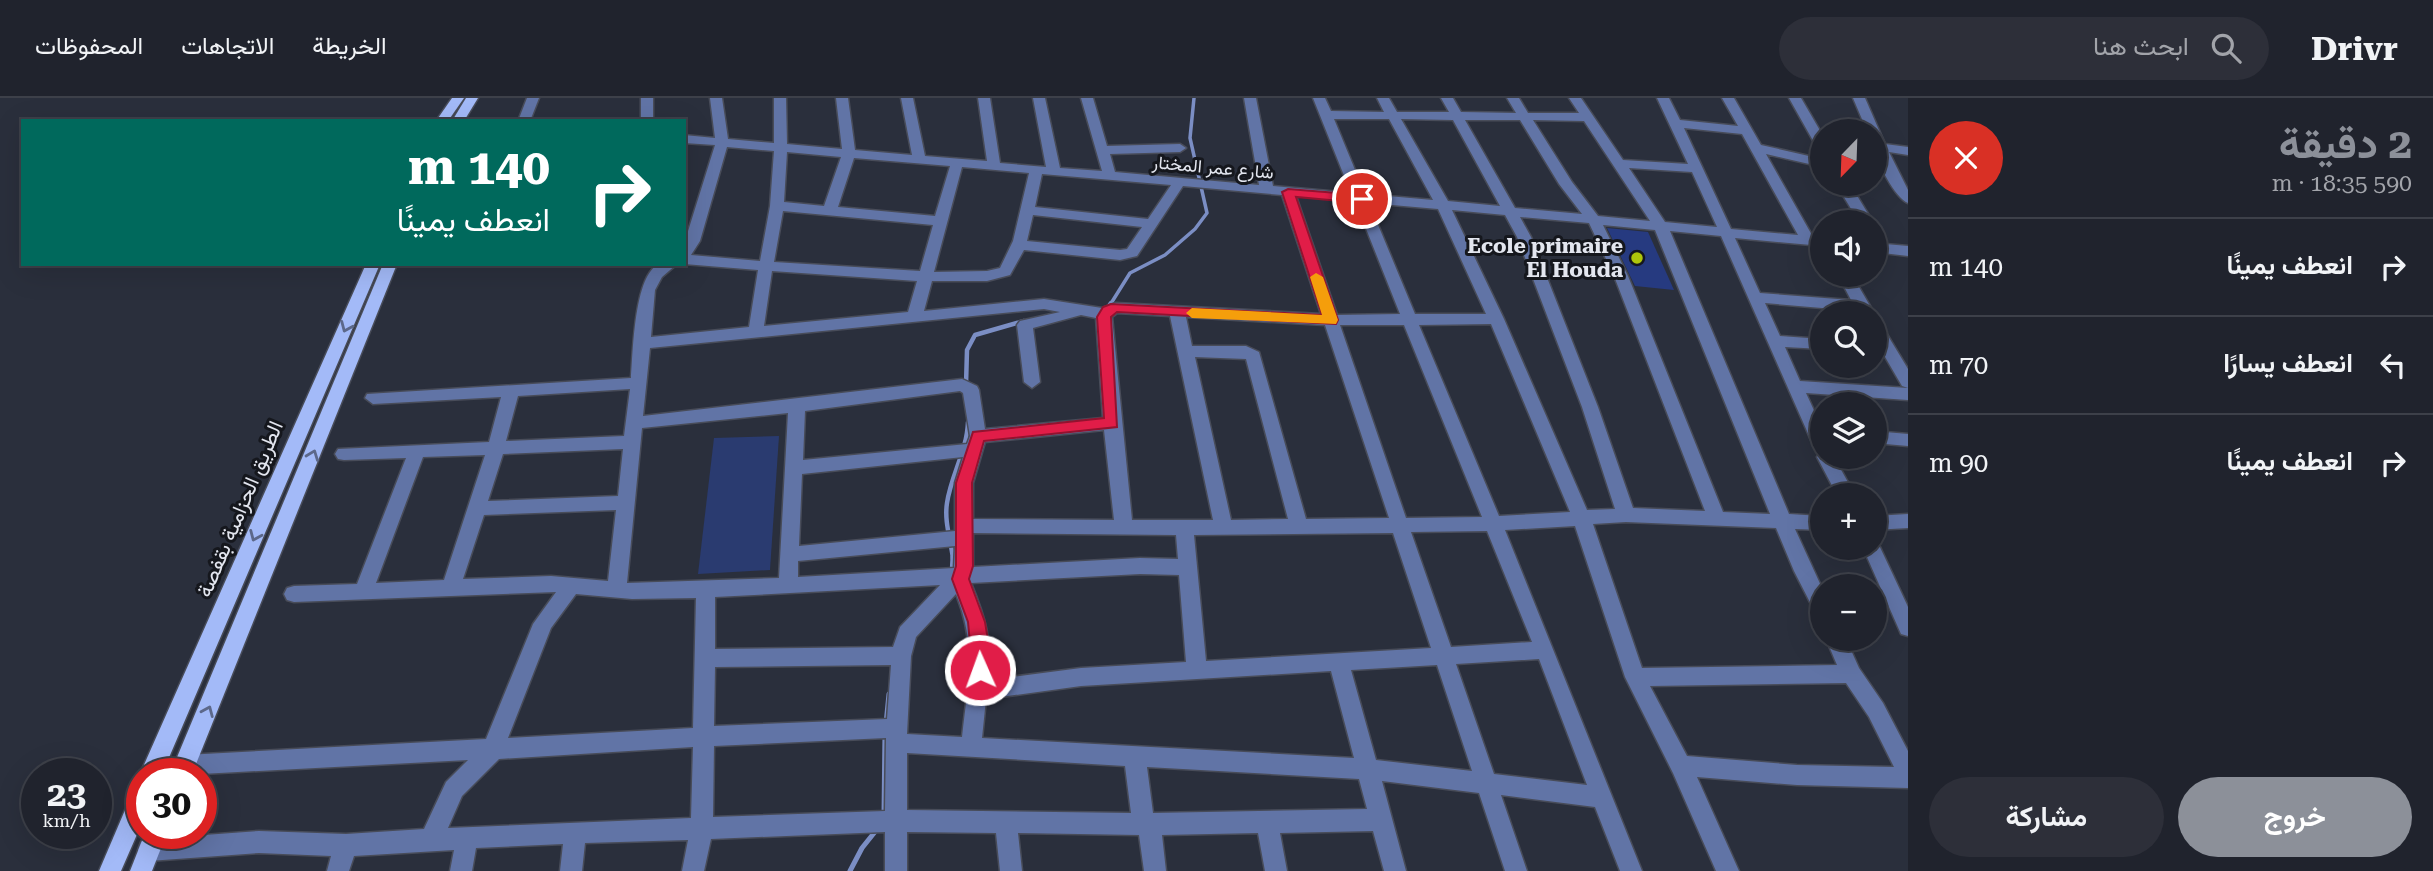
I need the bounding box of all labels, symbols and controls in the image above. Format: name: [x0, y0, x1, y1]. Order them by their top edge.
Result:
search box: [1779, 17, 2269, 80]
icon: search: [2207, 29, 2245, 67]
text: Drivr: [2311, 29, 2398, 68]
text: ابحث هنا: [2093, 31, 2189, 61]
text: المحفوظات: [35, 32, 143, 60]
text: الاتجاهات: [181, 32, 274, 60]
text: الخريطة: [312, 32, 387, 60]
north arrow: [1810, 119, 1886, 196]
map controls: [1810, 119, 1887, 651]
text: 2 دقيقة: [2279, 119, 2412, 168]
button: close: [1929, 121, 2003, 195]
text: 140 m: [408, 139, 550, 196]
icon: right: [574, 147, 665, 238]
street label: شارع عمر المختار: [1150, 151, 1275, 185]
pin: [1332, 169, 1392, 229]
text: 590 m · 18:35: [2272, 170, 2412, 197]
icon: arrive: [1343, 180, 1381, 218]
text: انعطف يمينًا: [397, 201, 550, 239]
button: sound: [1810, 210, 1887, 287]
place label: Ecole primaire El Houda: [1467, 234, 1624, 282]
icon: right: [2374, 248, 2412, 286]
marker: Ecole primaire El Houda: [1629, 250, 1645, 266]
text: انعطف يمينًا: [2227, 250, 2353, 280]
text: 140 m: [1929, 252, 2003, 282]
button: search: [1810, 301, 1887, 378]
one-way arrow: [340, 320, 354, 332]
icon: left: [2374, 346, 2412, 384]
text: انعطف يسارًا: [2223, 348, 2353, 378]
text: 70 m: [1929, 350, 1988, 380]
button: layers: [1810, 392, 1887, 469]
street label: الطريق الحزامية بقفصة: [192, 417, 289, 601]
icon: right: [2374, 444, 2412, 482]
text: انعطف يمينًا: [2227, 446, 2353, 476]
text: 90 m: [1929, 448, 1988, 478]
one-way arrow: [304, 449, 318, 461]
button: +: [1810, 483, 1887, 560]
one-way arrow: [249, 528, 263, 541]
button: −: [1810, 574, 1887, 651]
position arrow: [943, 633, 1017, 707]
one-way arrow: [200, 705, 214, 718]
speed limit sign: 30: [126, 758, 217, 849]
text: 23: [47, 774, 86, 815]
button: مشاركة: [1929, 777, 2164, 857]
button: خروج: [2178, 777, 2412, 857]
text: km/h: [42, 810, 91, 831]

